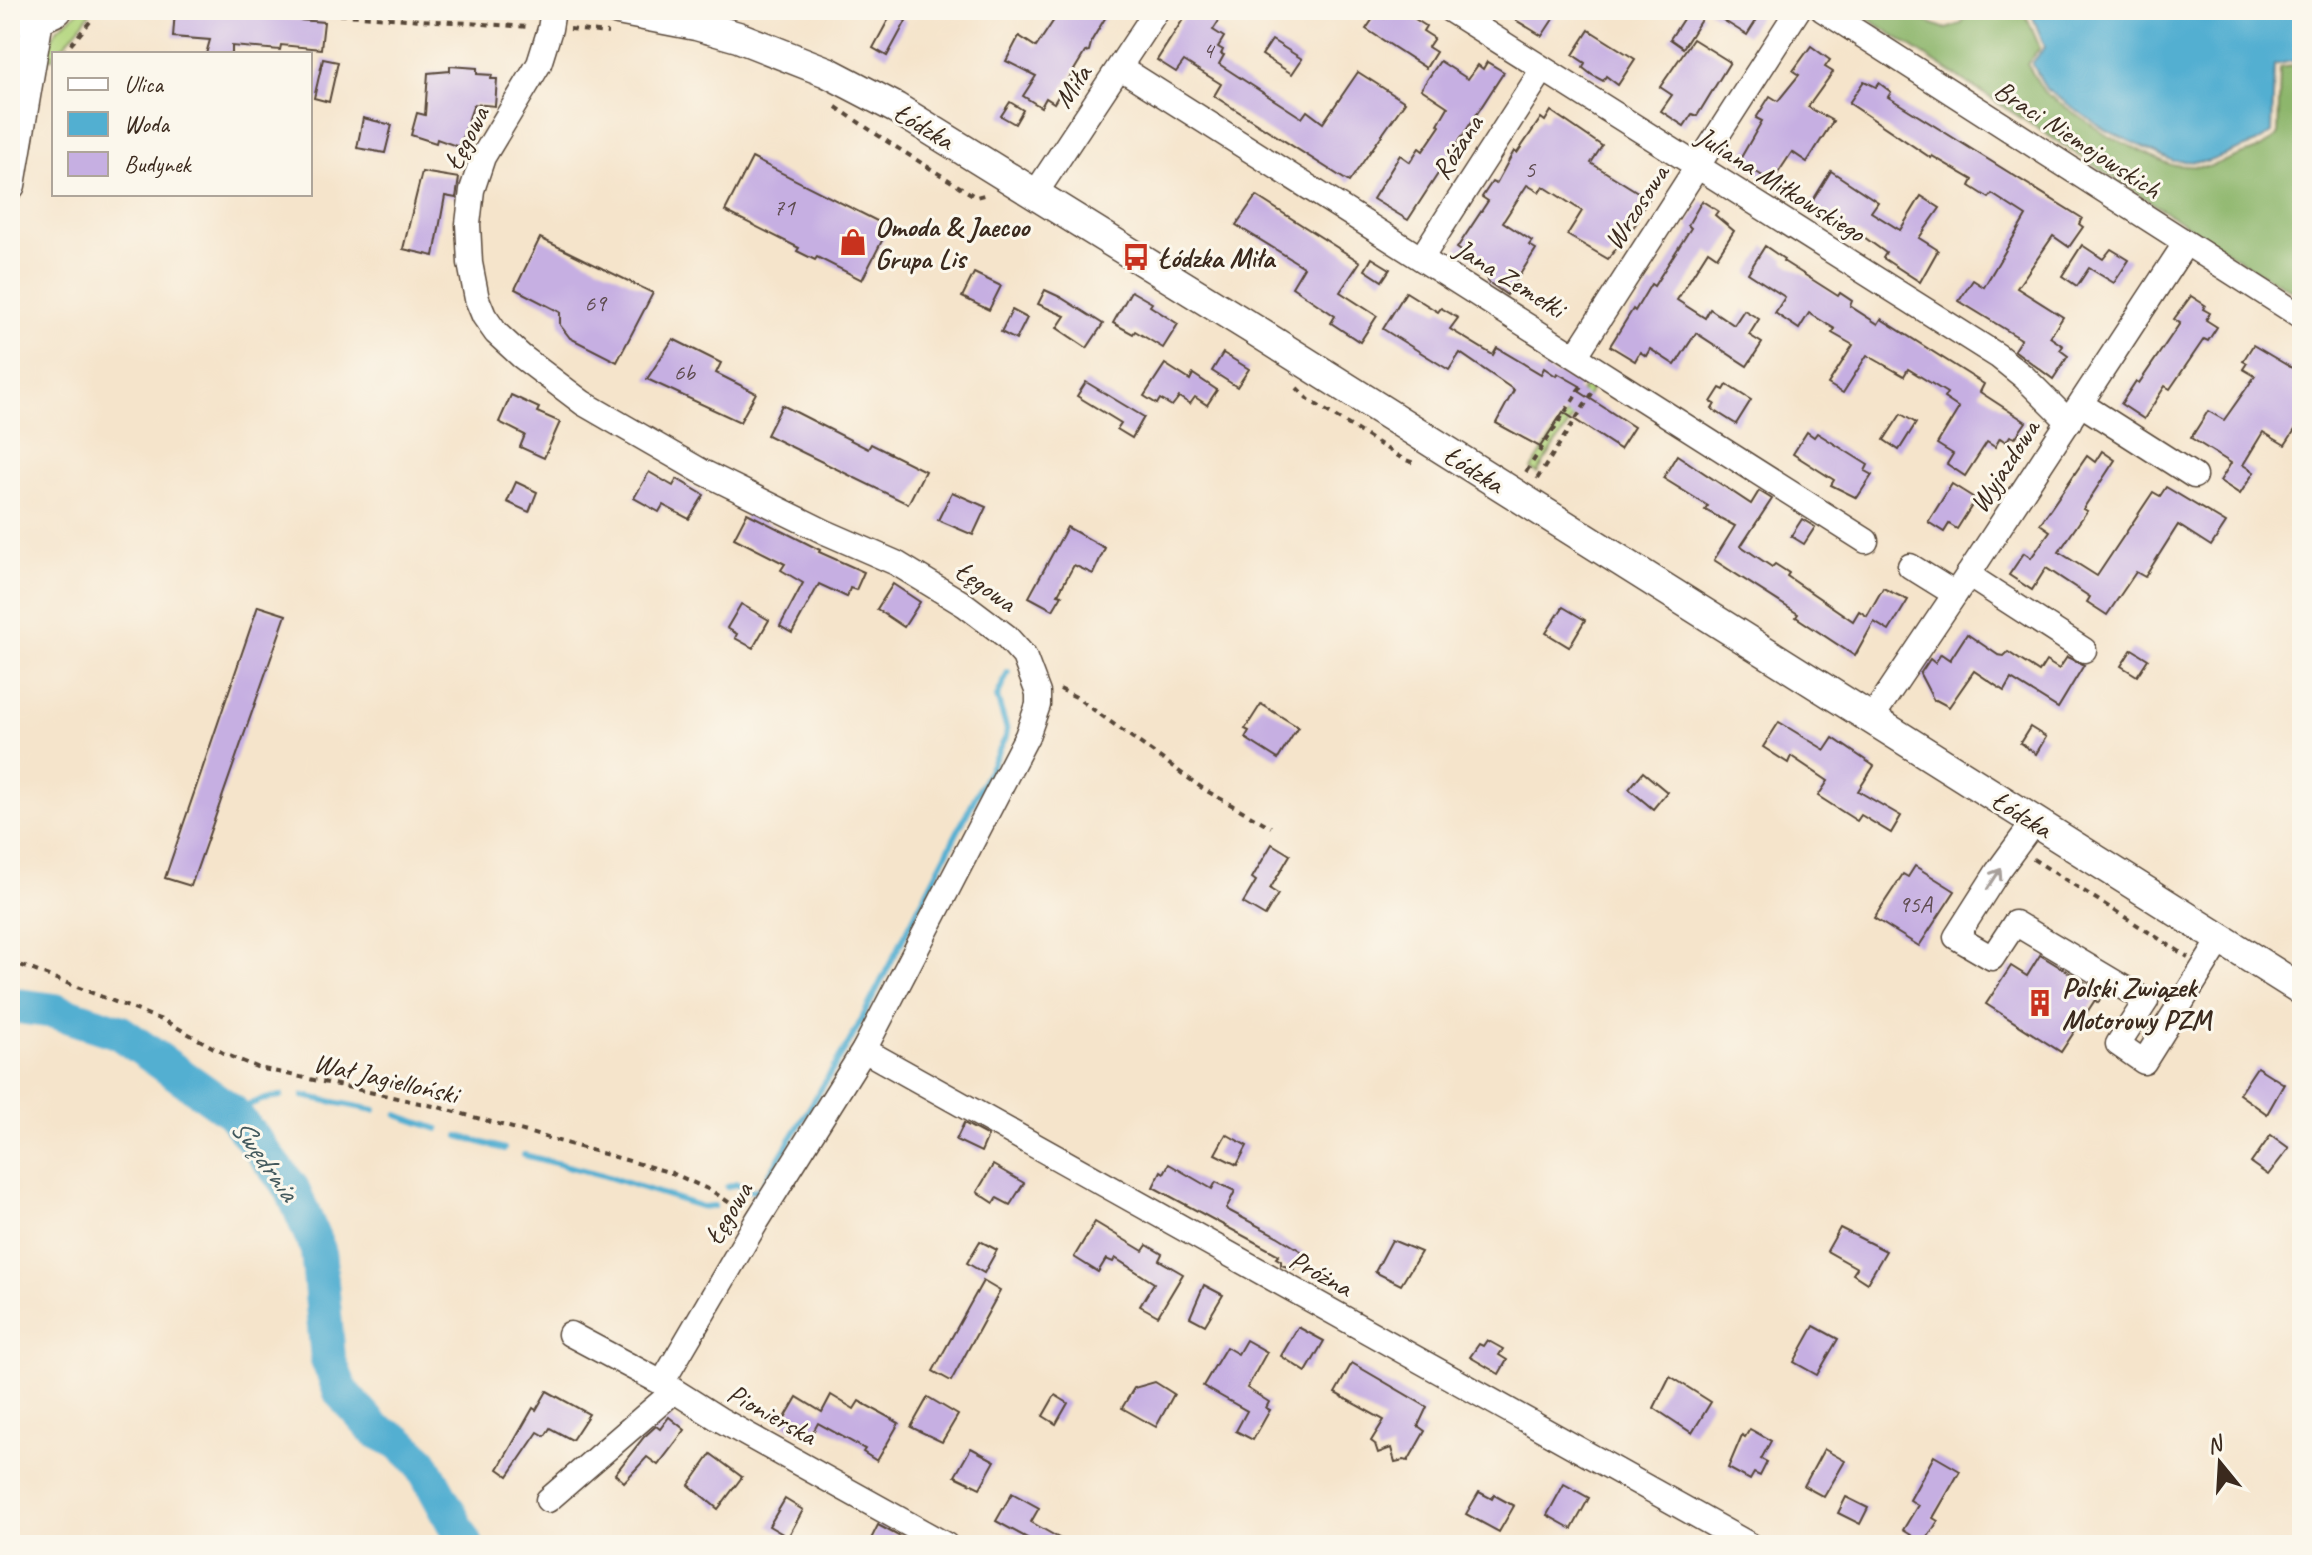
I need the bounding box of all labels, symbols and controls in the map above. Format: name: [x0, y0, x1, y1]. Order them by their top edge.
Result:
house number: 4: [1203, 35, 1216, 65]
legend: [52, 52, 312, 196]
street label: Miła: [1045, 56, 1100, 114]
text: Ulica: [124, 69, 164, 99]
street label: Braci Niemojowskich: [1988, 72, 2168, 206]
street label: Łódzka: [888, 94, 962, 158]
street label: Łęgowa: [435, 99, 498, 176]
street label: Różana: [1423, 107, 1492, 186]
text: Woda: [124, 109, 170, 139]
street label: Juliana Miłkowskiego: [1689, 117, 1874, 251]
text: Budynek: [124, 149, 193, 179]
house number: 5: [1525, 154, 1537, 184]
street label: Wrzosowa: [1596, 156, 1678, 256]
house number: 71: [773, 192, 796, 222]
place label: Omoda & Jaecoo Grupa Lis: [875, 209, 1031, 276]
shop icon: Omoda & Jaecoo Grupa Lis: [838, 227, 868, 257]
street label: Jana Zemełki: [1447, 229, 1575, 327]
place label: Łódzka Miła: [1158, 240, 1277, 275]
bus stop icon: Łódzka Miła: [1121, 242, 1151, 272]
house number: 69: [584, 288, 608, 318]
house number: 6b: [673, 357, 696, 387]
street label: Wyjazdowa: [1961, 411, 2048, 519]
street label: Łódzka: [1438, 437, 1512, 502]
street label: Łęgowa: [949, 553, 1025, 620]
street label: Łódzka: [1986, 782, 2060, 847]
one-way arrow: [1985, 868, 2002, 890]
house number: 95A: [1898, 889, 1933, 919]
place label: Polski Związek Motorowy PZM: [2062, 970, 2214, 1037]
building icon: Polski Związek Motorowy PZM: [2025, 988, 2055, 1018]
street label: Wał Jagielloński: [310, 1044, 465, 1112]
water label: Swędrnia: [222, 1110, 309, 1210]
street label: Łęgowa: [696, 1174, 761, 1251]
street label: Próżna: [1283, 1242, 1360, 1305]
street label: Pionierska: [721, 1375, 824, 1454]
north arrow: [2180, 1423, 2260, 1503]
text: N: [2203, 1428, 2228, 1460]

